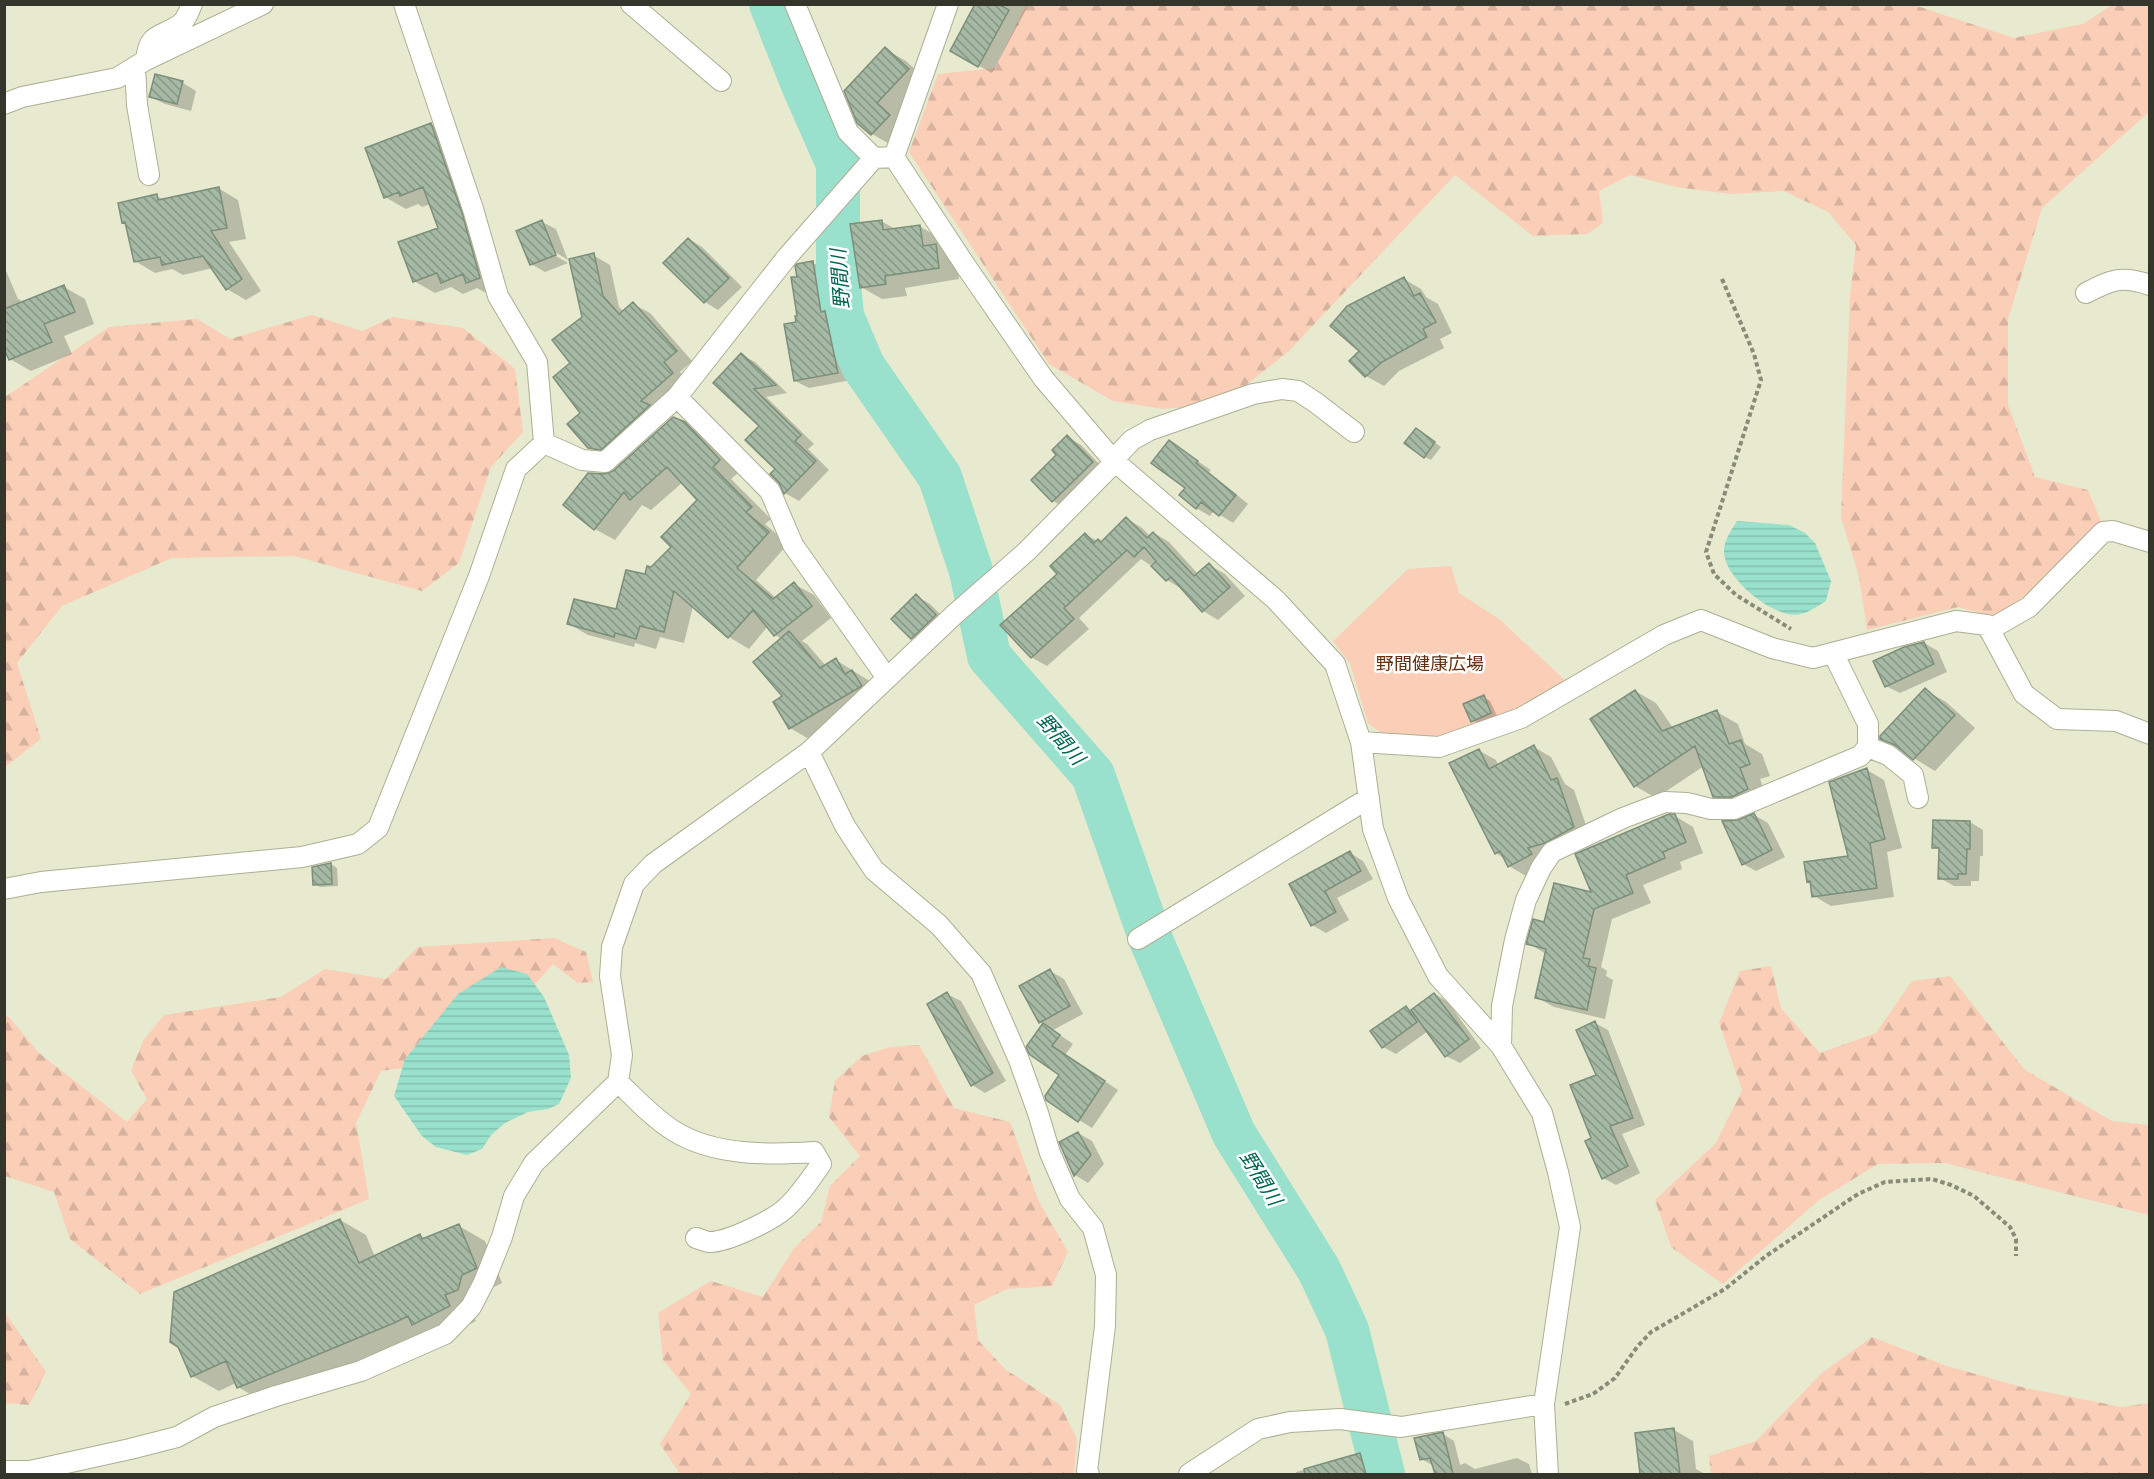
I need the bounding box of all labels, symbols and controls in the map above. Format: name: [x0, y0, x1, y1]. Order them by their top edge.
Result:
water label: 野間川: [829, 246, 853, 310]
park label: 野間健康広場: [1376, 654, 1484, 674]
water label: 野間川: [1033, 710, 1089, 770]
water label: 野間川: [1236, 1148, 1286, 1211]

